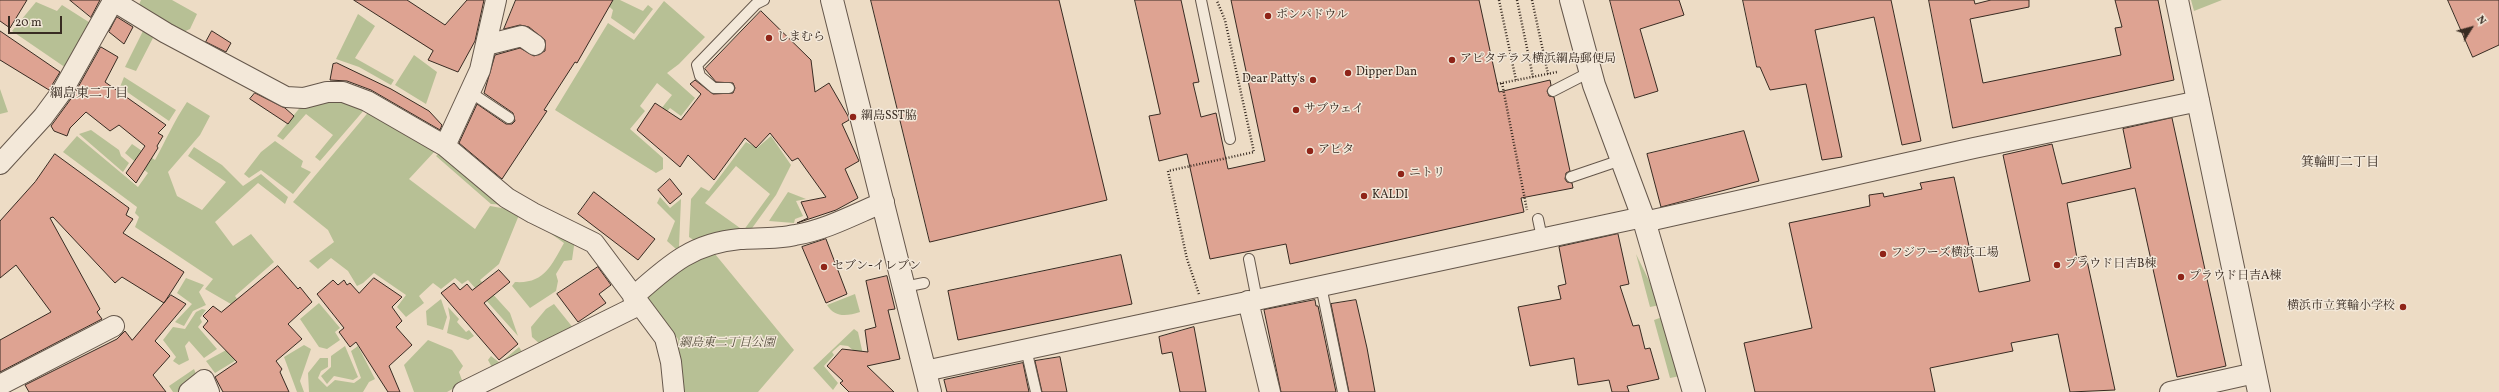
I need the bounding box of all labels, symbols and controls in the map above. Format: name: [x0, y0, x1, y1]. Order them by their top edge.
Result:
scale bar: [10, 8, 64, 34]
north arrow: [2451, 8, 2491, 48]
place label: ポンパドウル: [1276, 9, 1348, 23]
marker: ポンパドウル: [1263, 11, 1273, 21]
text: N: [2473, 13, 2489, 28]
text: 20 m: [15, 15, 42, 31]
place label: しまむら: [777, 31, 825, 45]
marker: しまむら: [764, 33, 774, 43]
place label: アピタテラス横浜綱島郵便局: [1460, 53, 1616, 67]
marker: アピタテラス横浜綱島郵便局: [1447, 55, 1457, 65]
place label: Dipper Dan: [1356, 66, 1417, 80]
marker: Dipper Dan: [1343, 68, 1353, 78]
place label: Dear Patty's: [1242, 73, 1305, 87]
marker: Dear Patty's: [1308, 75, 1318, 85]
district label: 綱島東二丁目: [50, 87, 128, 103]
place label: サブウェイ: [1304, 103, 1364, 117]
marker: サブウェイ: [1291, 105, 1301, 115]
place label: 綱島SST脇: [861, 110, 917, 124]
marker: 綱島SST脇: [848, 112, 858, 122]
place label: アピタ: [1318, 144, 1354, 158]
marker: アピタ: [1305, 146, 1315, 156]
district label: 箕輪町二丁目: [2301, 156, 2379, 172]
place label: ニトリ: [1409, 167, 1445, 181]
marker: ニトリ: [1396, 169, 1406, 179]
place label: KALDI: [1372, 189, 1408, 203]
marker: KALDI: [1359, 191, 1369, 201]
place label: フジフーズ横浜工場: [1891, 247, 1999, 261]
marker: フジフーズ横浜工場: [1878, 249, 1888, 259]
place label: プラウド日吉B棟: [2065, 258, 2156, 272]
place label: セブン-イレブン: [832, 260, 921, 274]
marker: プラウド日吉B棟: [2052, 260, 2062, 270]
marker: セブン-イレブン: [819, 262, 829, 272]
place label: プラウド日吉A棟: [2189, 270, 2281, 284]
marker: プラウド日吉A棟: [2176, 272, 2186, 282]
place label: 横浜市立箕輪小学校: [2287, 300, 2395, 314]
marker: 横浜市立箕輪小学校: [2398, 302, 2408, 312]
park label: 綱島東二丁目公園: [679, 337, 775, 351]

